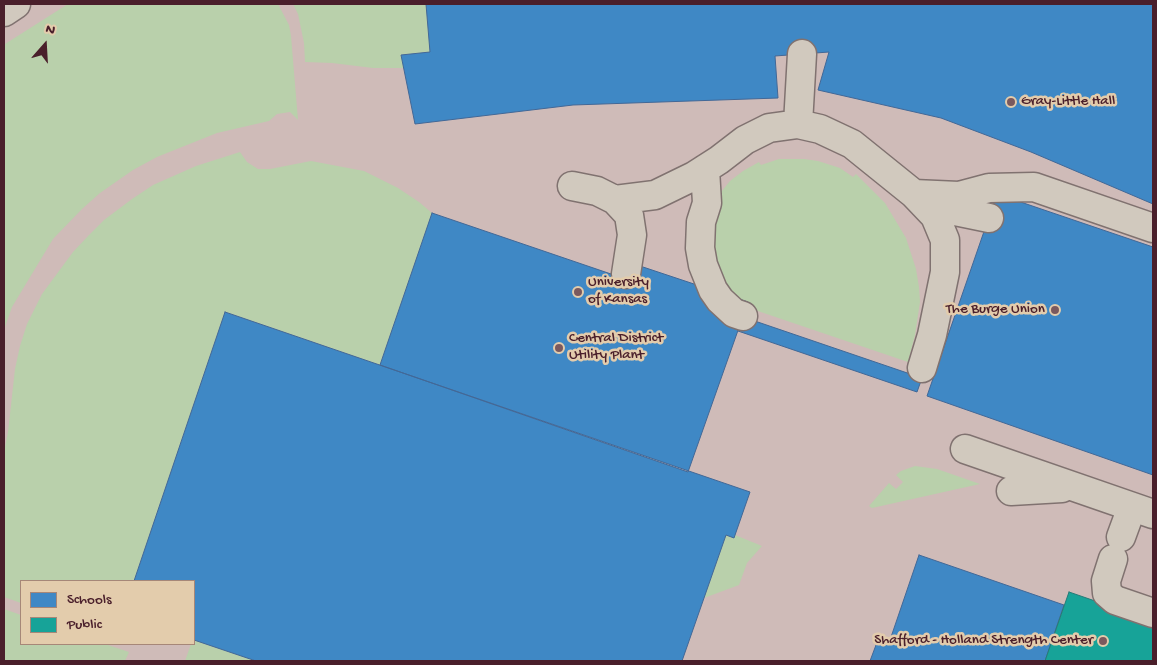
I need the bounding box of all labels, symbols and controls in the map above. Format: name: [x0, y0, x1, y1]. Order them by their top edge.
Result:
north arrow: [20, 20, 70, 70]
text: N: [43, 21, 57, 40]
place label: Gray-Little Hall: [1021, 93, 1115, 111]
marker: Gray-Little Hall: [1005, 96, 1017, 108]
place label: University of Kansas: [588, 274, 649, 309]
marker: University of Kansas: [572, 286, 584, 298]
place label: The Burge Union: [946, 301, 1045, 319]
marker: The Burge Union: [1049, 304, 1061, 316]
place label: Central District Utility Plant: [569, 330, 663, 365]
marker: Central District Utility Plant: [553, 342, 565, 354]
legend: [20, 580, 195, 645]
text: Schools: [67, 591, 112, 609]
text: Public: [67, 616, 102, 634]
place label: Shafford - Holland Strength Center: [874, 632, 1093, 650]
marker: Shafford - Holland Strength Center: [1097, 635, 1109, 647]

